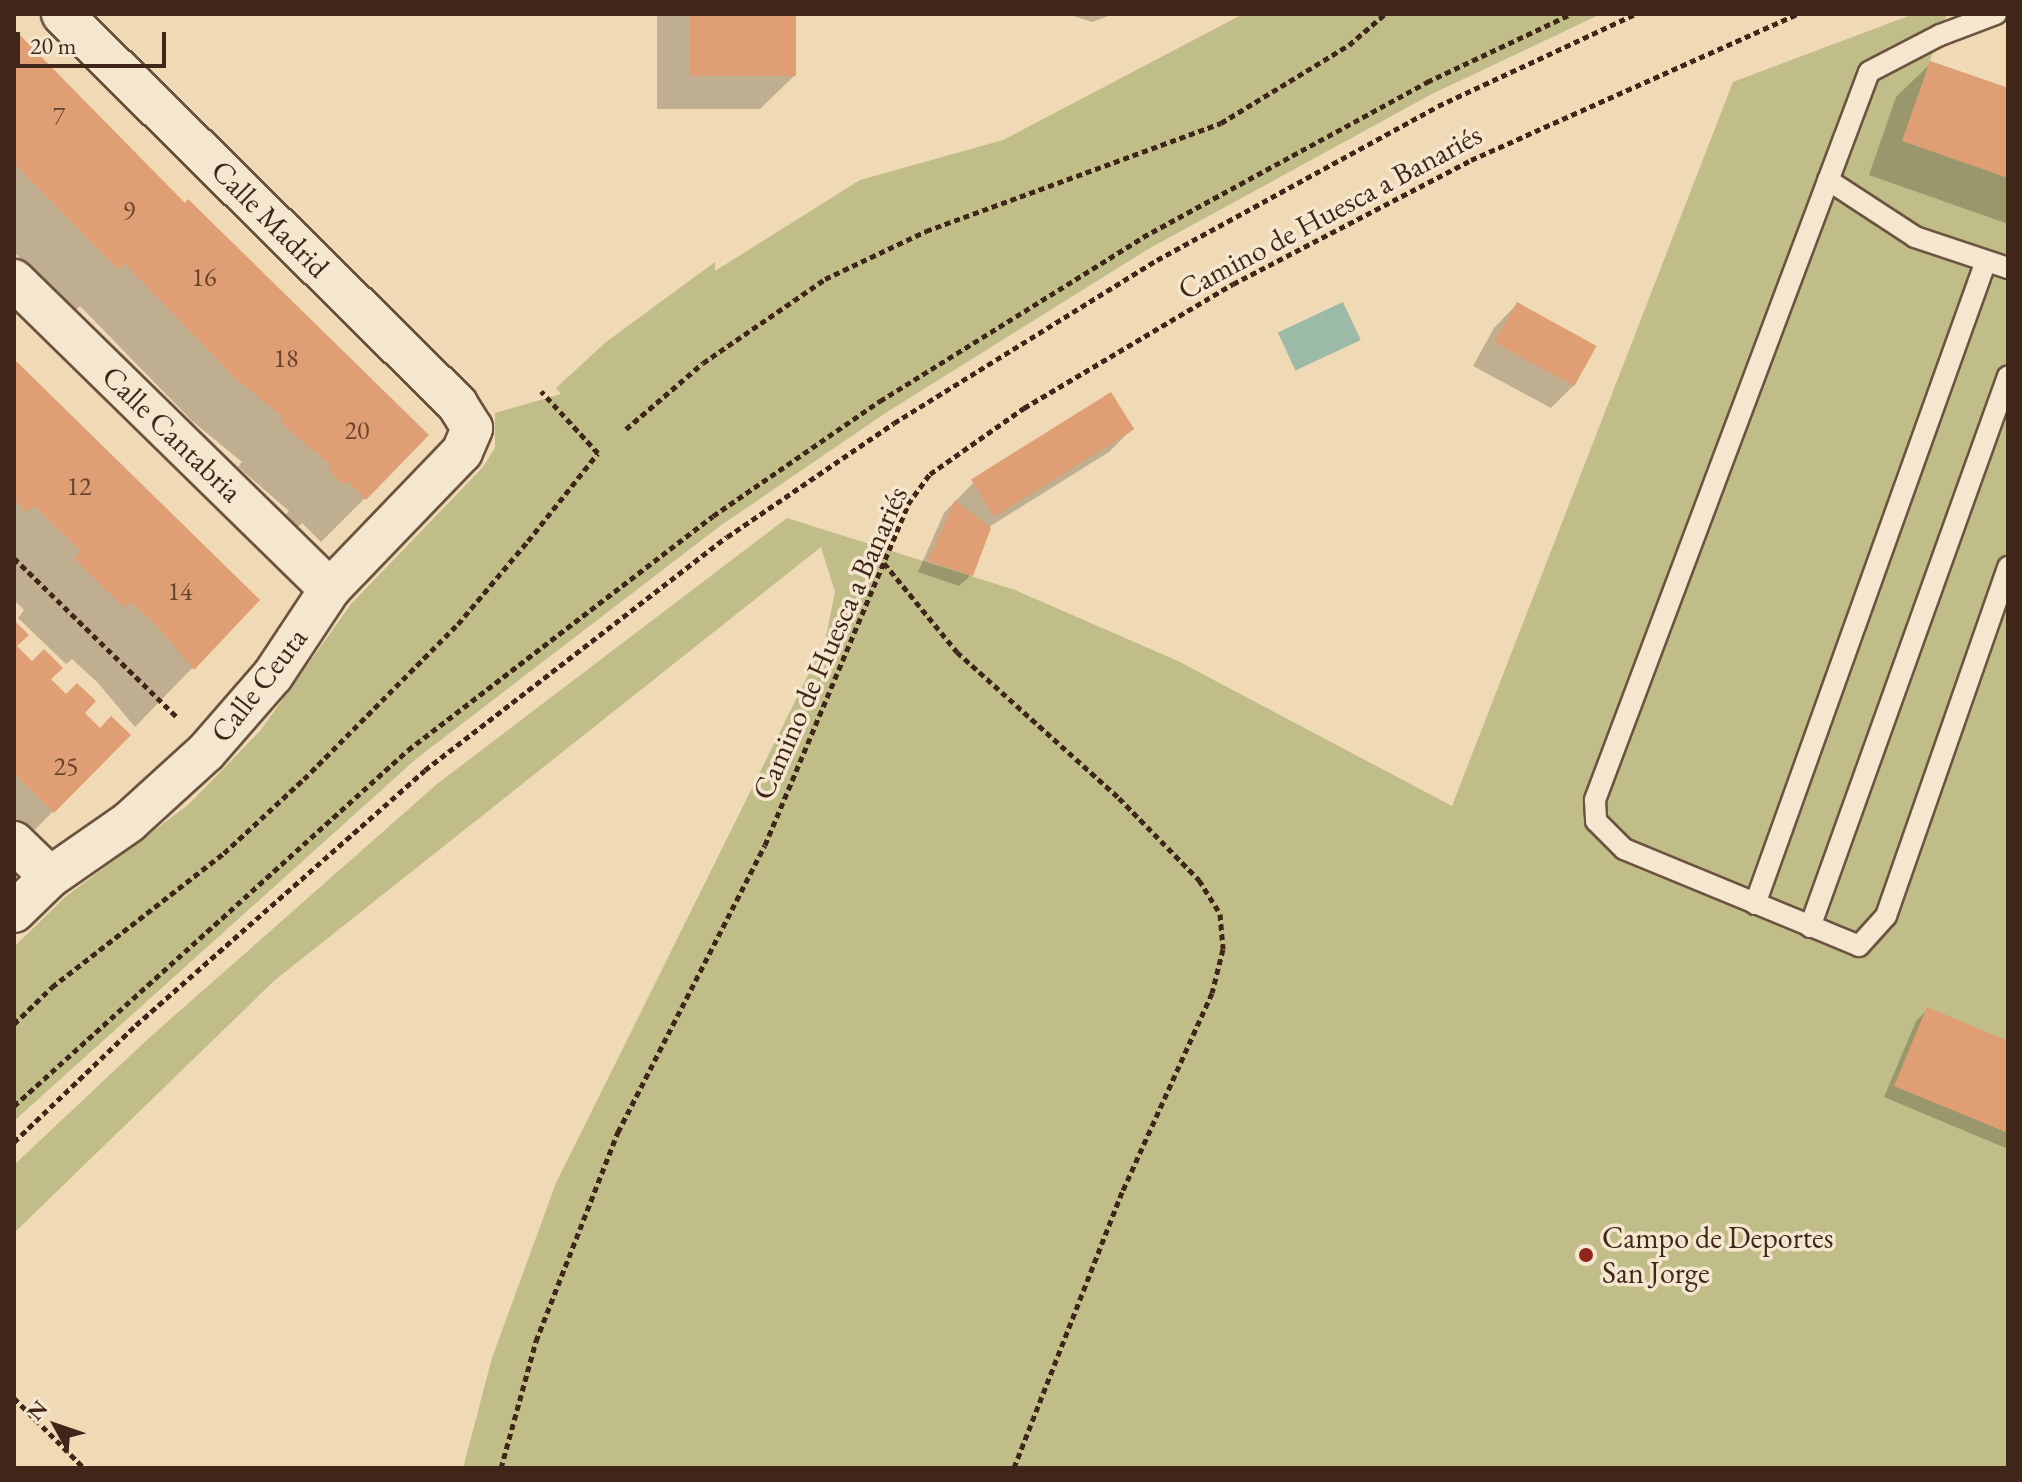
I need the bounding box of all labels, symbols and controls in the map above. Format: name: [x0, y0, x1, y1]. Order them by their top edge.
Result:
scale bar: [20, 16, 170, 66]
text: 20 m: [30, 30, 77, 61]
house number: 7: [53, 101, 65, 133]
street label: Camino de Huesca a Banariés: [1172, 117, 1488, 307]
street label: Calle Madrid: [204, 153, 336, 285]
house number: 9: [123, 196, 135, 228]
house number: 16: [192, 262, 216, 294]
house number: 18: [274, 343, 298, 375]
street label: Calle Cantabria: [95, 358, 249, 510]
house number: 20: [345, 415, 369, 447]
house number: 12: [67, 471, 91, 503]
street label: Camino de Huesca a Banariés: [745, 481, 915, 805]
house number: 14: [168, 576, 192, 608]
street label: Calle Ceuta: [203, 621, 315, 749]
house number: 25: [54, 751, 78, 783]
place label: Campo de Deportes San Jorge: [1602, 1220, 1833, 1290]
marker: Campo de Deportes San Jorge: [1577, 1246, 1595, 1264]
north arrow: [16, 1386, 96, 1466]
text: N: [20, 1394, 54, 1426]

